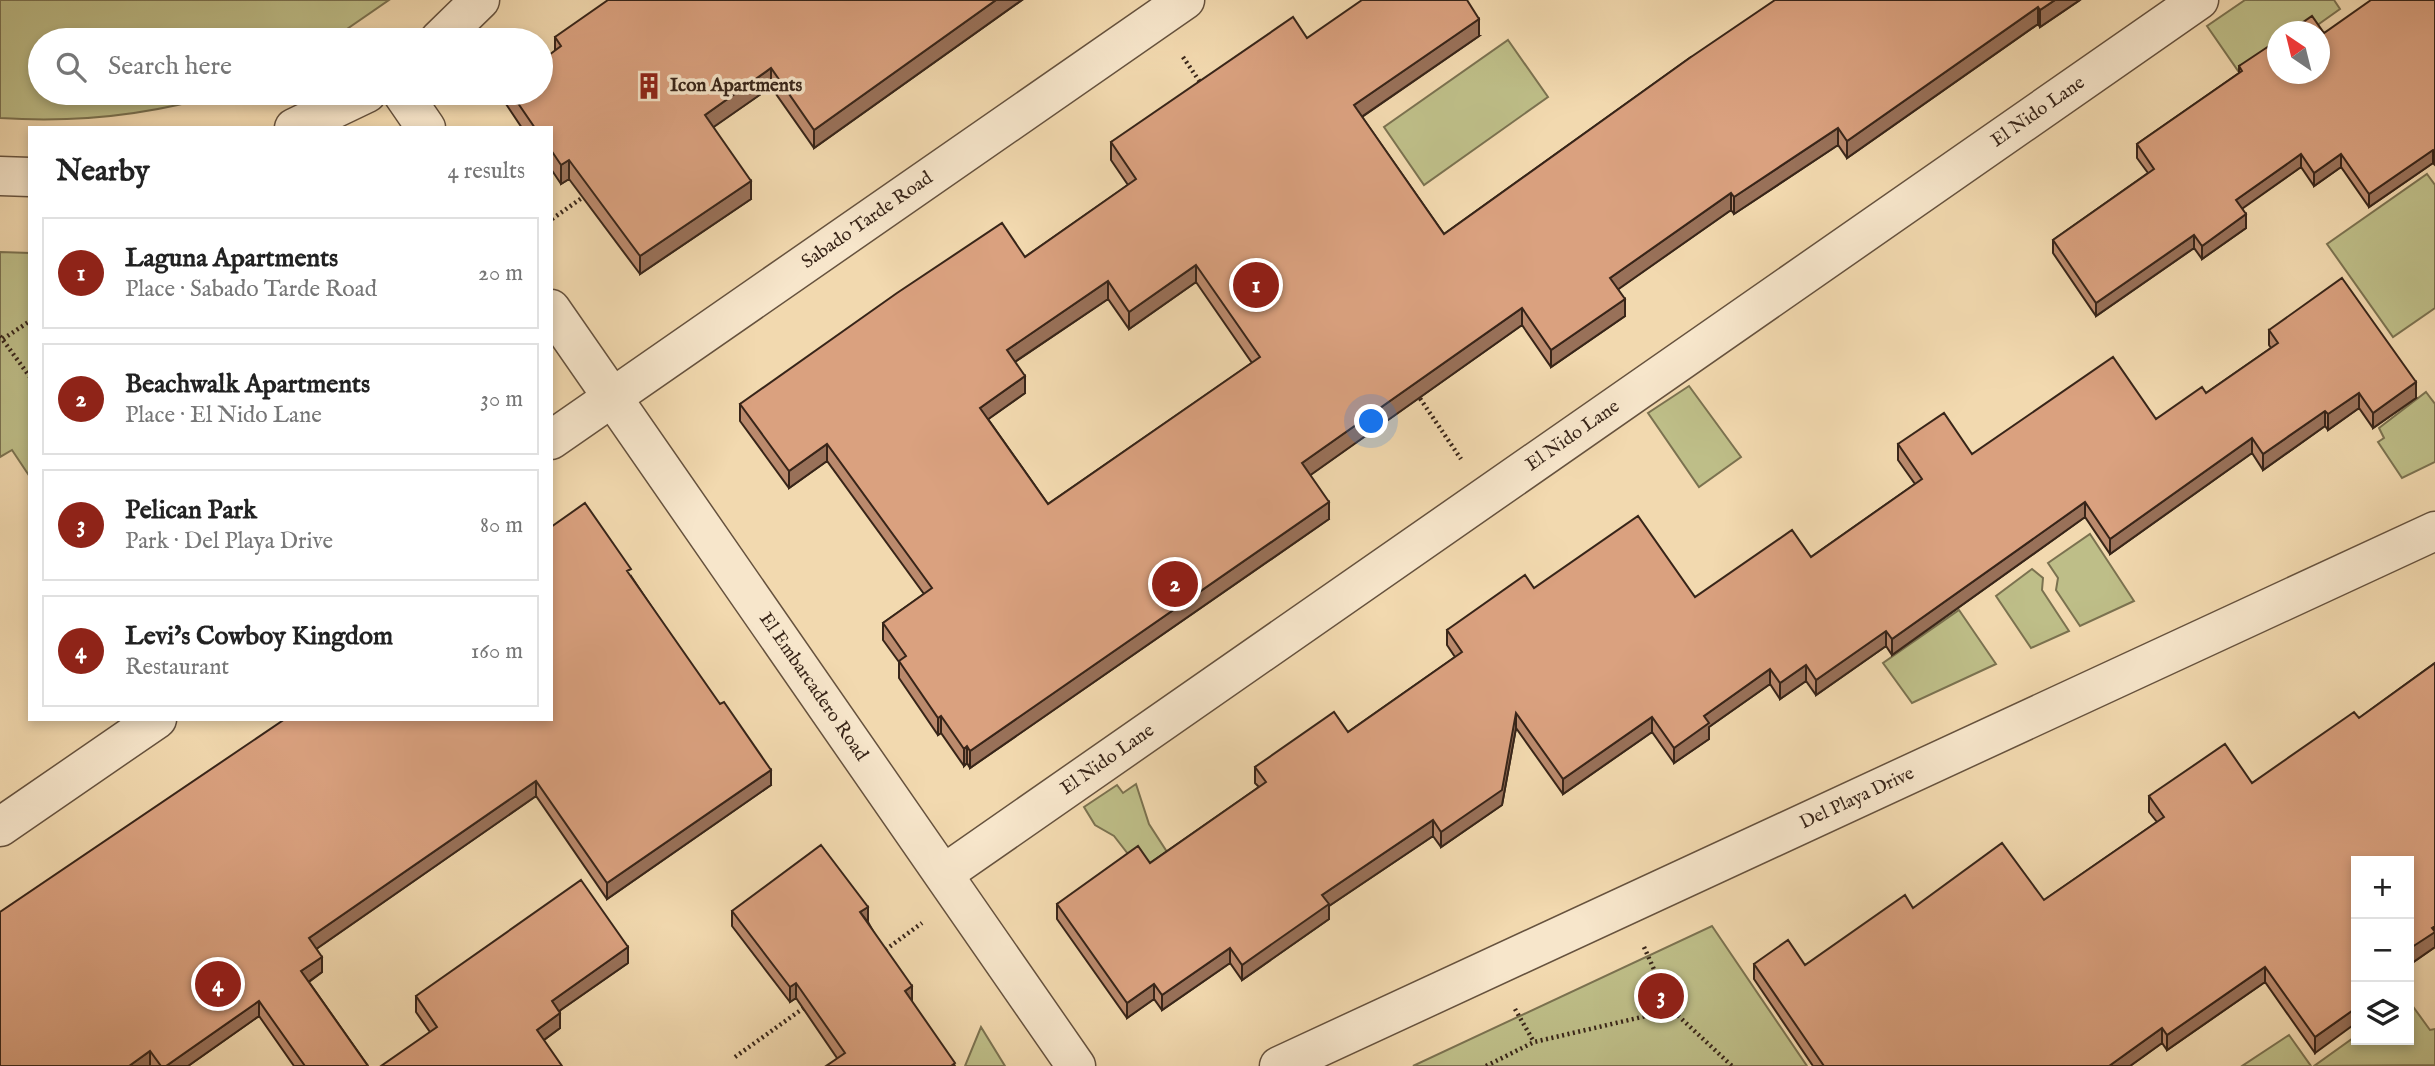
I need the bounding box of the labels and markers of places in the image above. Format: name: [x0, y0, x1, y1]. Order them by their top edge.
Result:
building icon: Icon Apartments: [634, 71, 664, 101]
place label: Icon Apartments: [670, 74, 802, 98]
pin: 1: [1233, 259, 1279, 311]
pin: 2: [1152, 558, 1198, 610]
pin: 4: [195, 958, 241, 1010]
pin: 3: [1638, 970, 1684, 1022]

